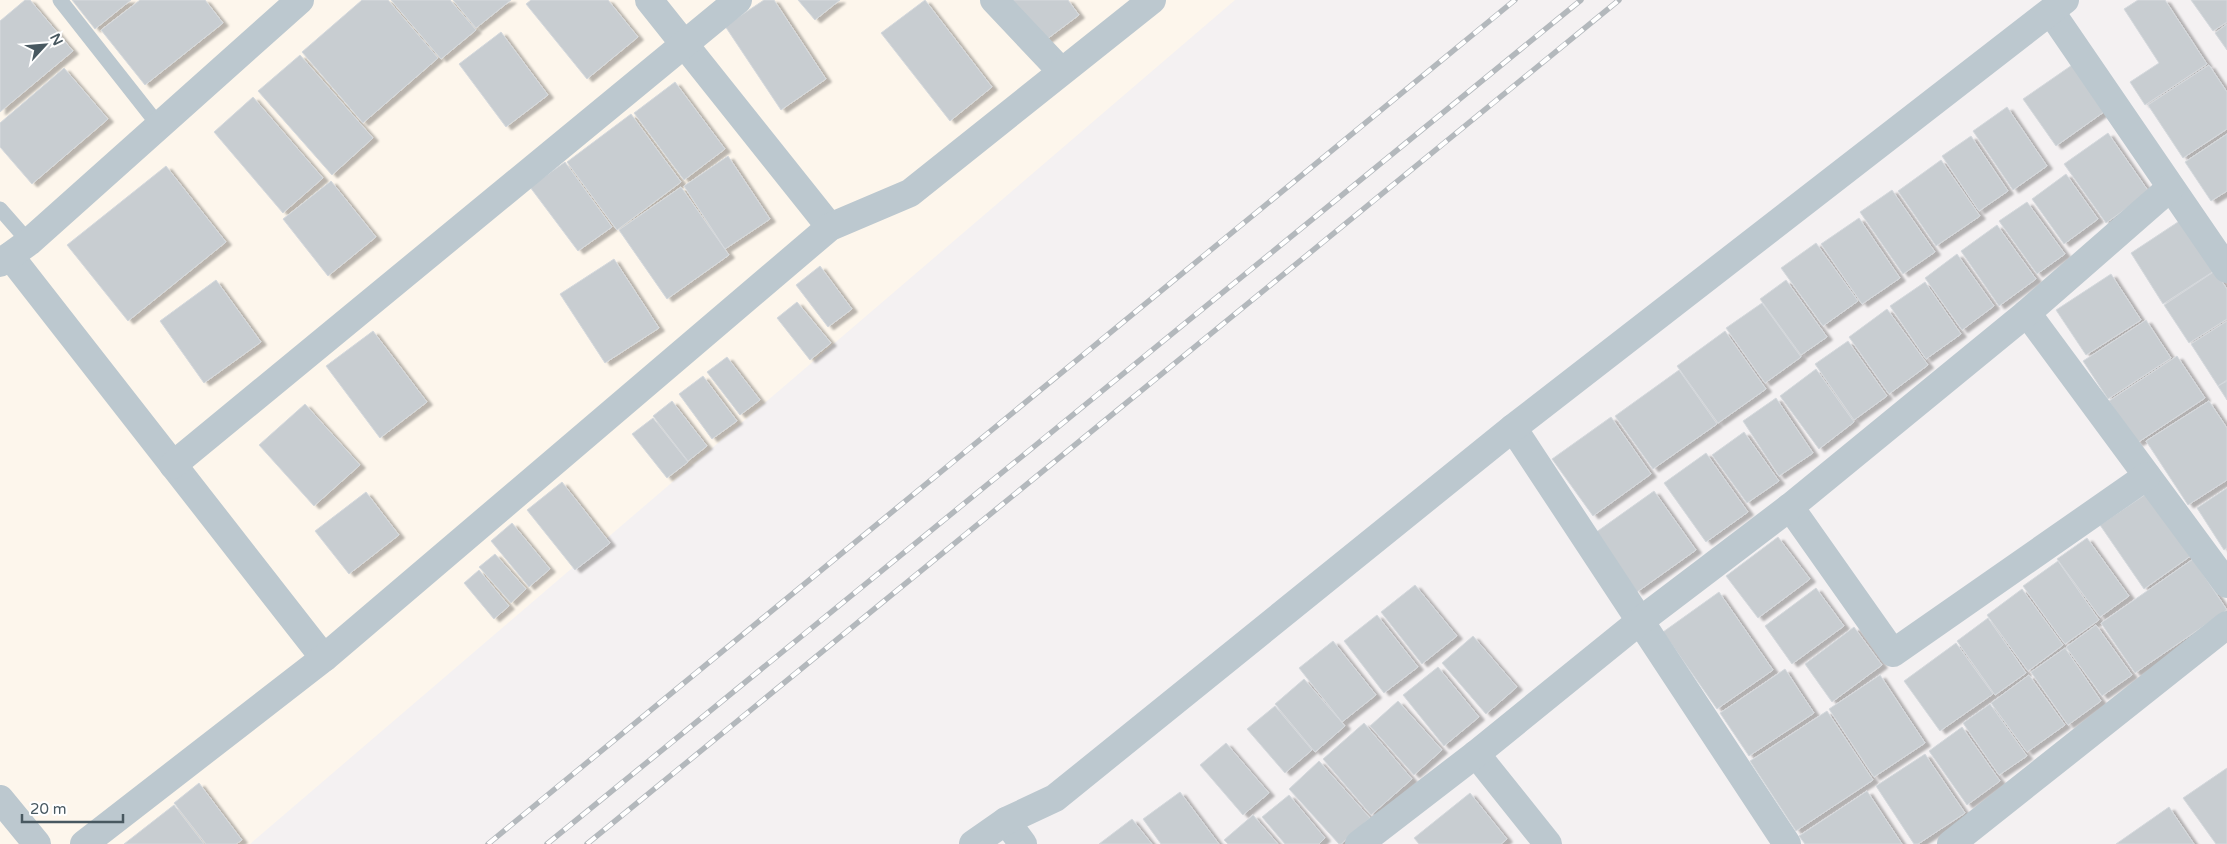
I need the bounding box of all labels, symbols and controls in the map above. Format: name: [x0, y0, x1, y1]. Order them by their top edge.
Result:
north arrow: [20, 20, 70, 70]
text: N: [46, 31, 66, 48]
scale bar: [22, 792, 124, 824]
text: 20 m: [30, 800, 67, 818]

